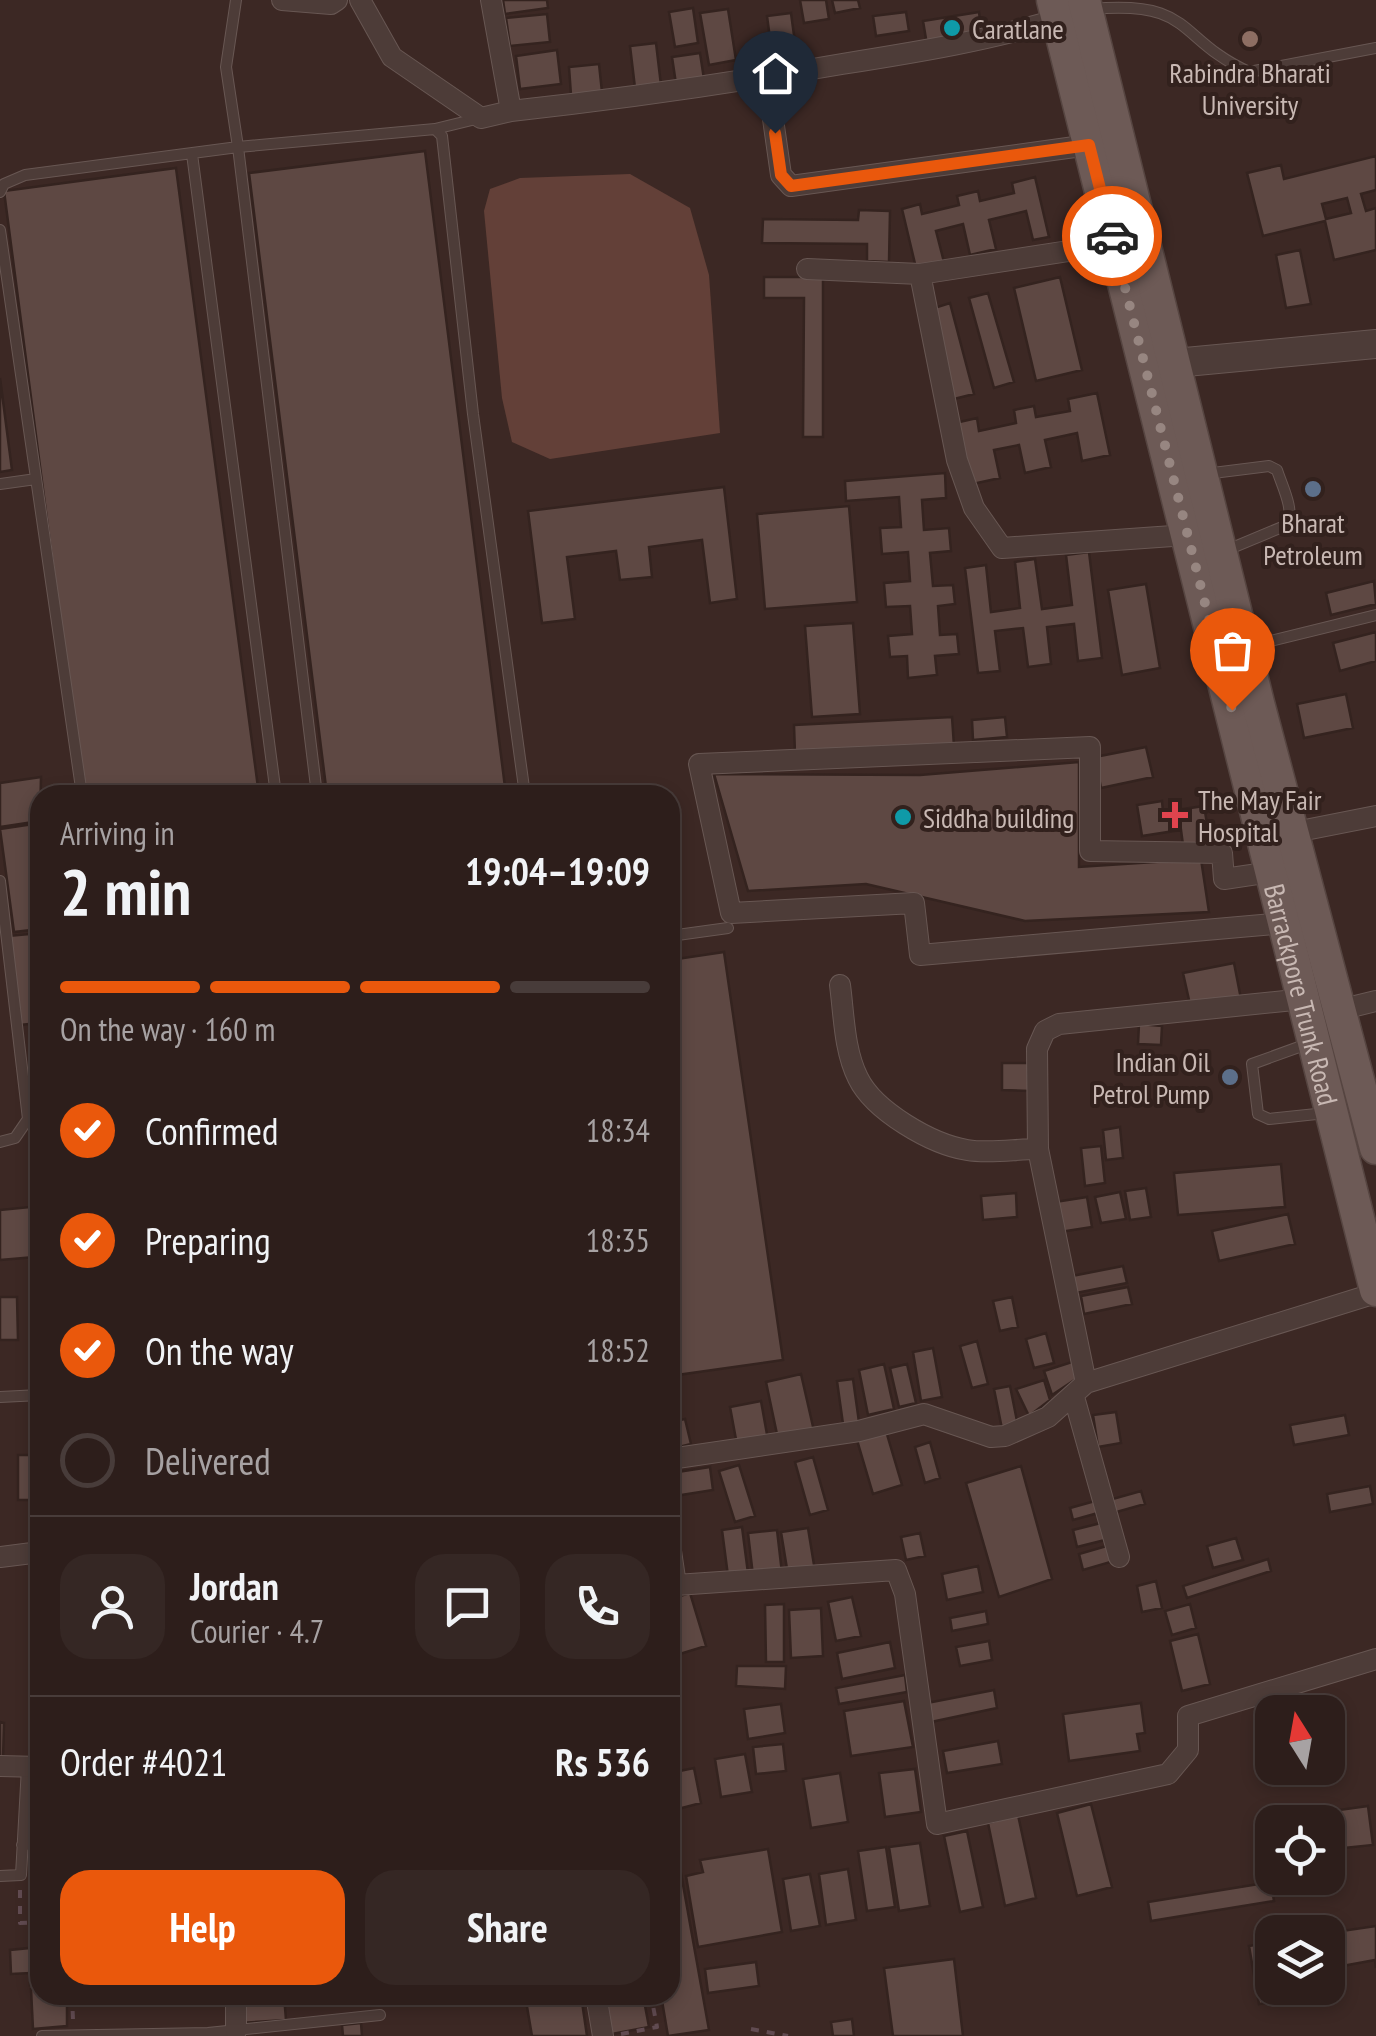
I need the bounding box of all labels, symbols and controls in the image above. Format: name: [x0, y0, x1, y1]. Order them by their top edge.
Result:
place label: Caratlane: [972, 10, 1064, 47]
marker: Caratlane: [941, 17, 963, 39]
marker: Rabindra Bharati University: [1239, 28, 1261, 50]
pin: [733, 31, 818, 134]
icon: home: [748, 46, 803, 101]
place label: Rabindra Bharati University: [1169, 54, 1331, 123]
courier: [1062, 186, 1162, 286]
icon: car: [1085, 209, 1140, 264]
marker: Bharat Petroleum: [1302, 478, 1324, 500]
place label: Bharat Petroleum: [1263, 504, 1363, 573]
pin: [1190, 608, 1275, 711]
icon: bag: [1205, 623, 1260, 678]
place label: The May Fair Hospital: [1198, 781, 1322, 850]
place label: Siddha building: [923, 799, 1074, 836]
marker: The May Fair Hospital: [1162, 802, 1188, 828]
marker: Siddha building: [892, 806, 914, 828]
text: Arriving in: [60, 812, 175, 854]
text: 19:04–19:09: [465, 846, 650, 895]
text: 2 min: [60, 849, 191, 933]
street label: Barrackpore Trunk Road: [1256, 880, 1347, 1109]
text: On the way · 160 m: [60, 1008, 275, 1050]
place label: Indian Oil Petrol Pump: [1092, 1043, 1210, 1112]
marker: Indian Oil Petrol Pump: [1219, 1066, 1241, 1088]
icon: check: [60, 1103, 115, 1158]
text: Confirmed: [145, 1106, 278, 1155]
text: 18:34: [586, 1109, 650, 1151]
icon: check: [60, 1213, 115, 1268]
text: Preparing: [145, 1216, 271, 1265]
text: 18:35: [586, 1219, 650, 1261]
icon: check: [60, 1323, 115, 1378]
text: On the way: [145, 1326, 293, 1375]
text: 18:52: [586, 1329, 650, 1371]
text: Delivered: [145, 1436, 271, 1485]
button: person: [60, 1554, 165, 1659]
button: chat: [415, 1554, 520, 1659]
button: phone: [545, 1554, 650, 1659]
text: Jordan: [190, 1561, 279, 1610]
text: Courier · 4.7: [190, 1610, 324, 1652]
north arrow: [1255, 1695, 1345, 1785]
map controls: [1255, 1695, 1345, 2005]
text: Order #4021: [60, 1737, 227, 1786]
text: Rs 536: [555, 1737, 650, 1786]
button: locate: [1255, 1805, 1345, 1895]
button: Help: [60, 1870, 345, 1985]
button: Share: [365, 1870, 650, 1985]
button: layers: [1255, 1915, 1345, 2005]

